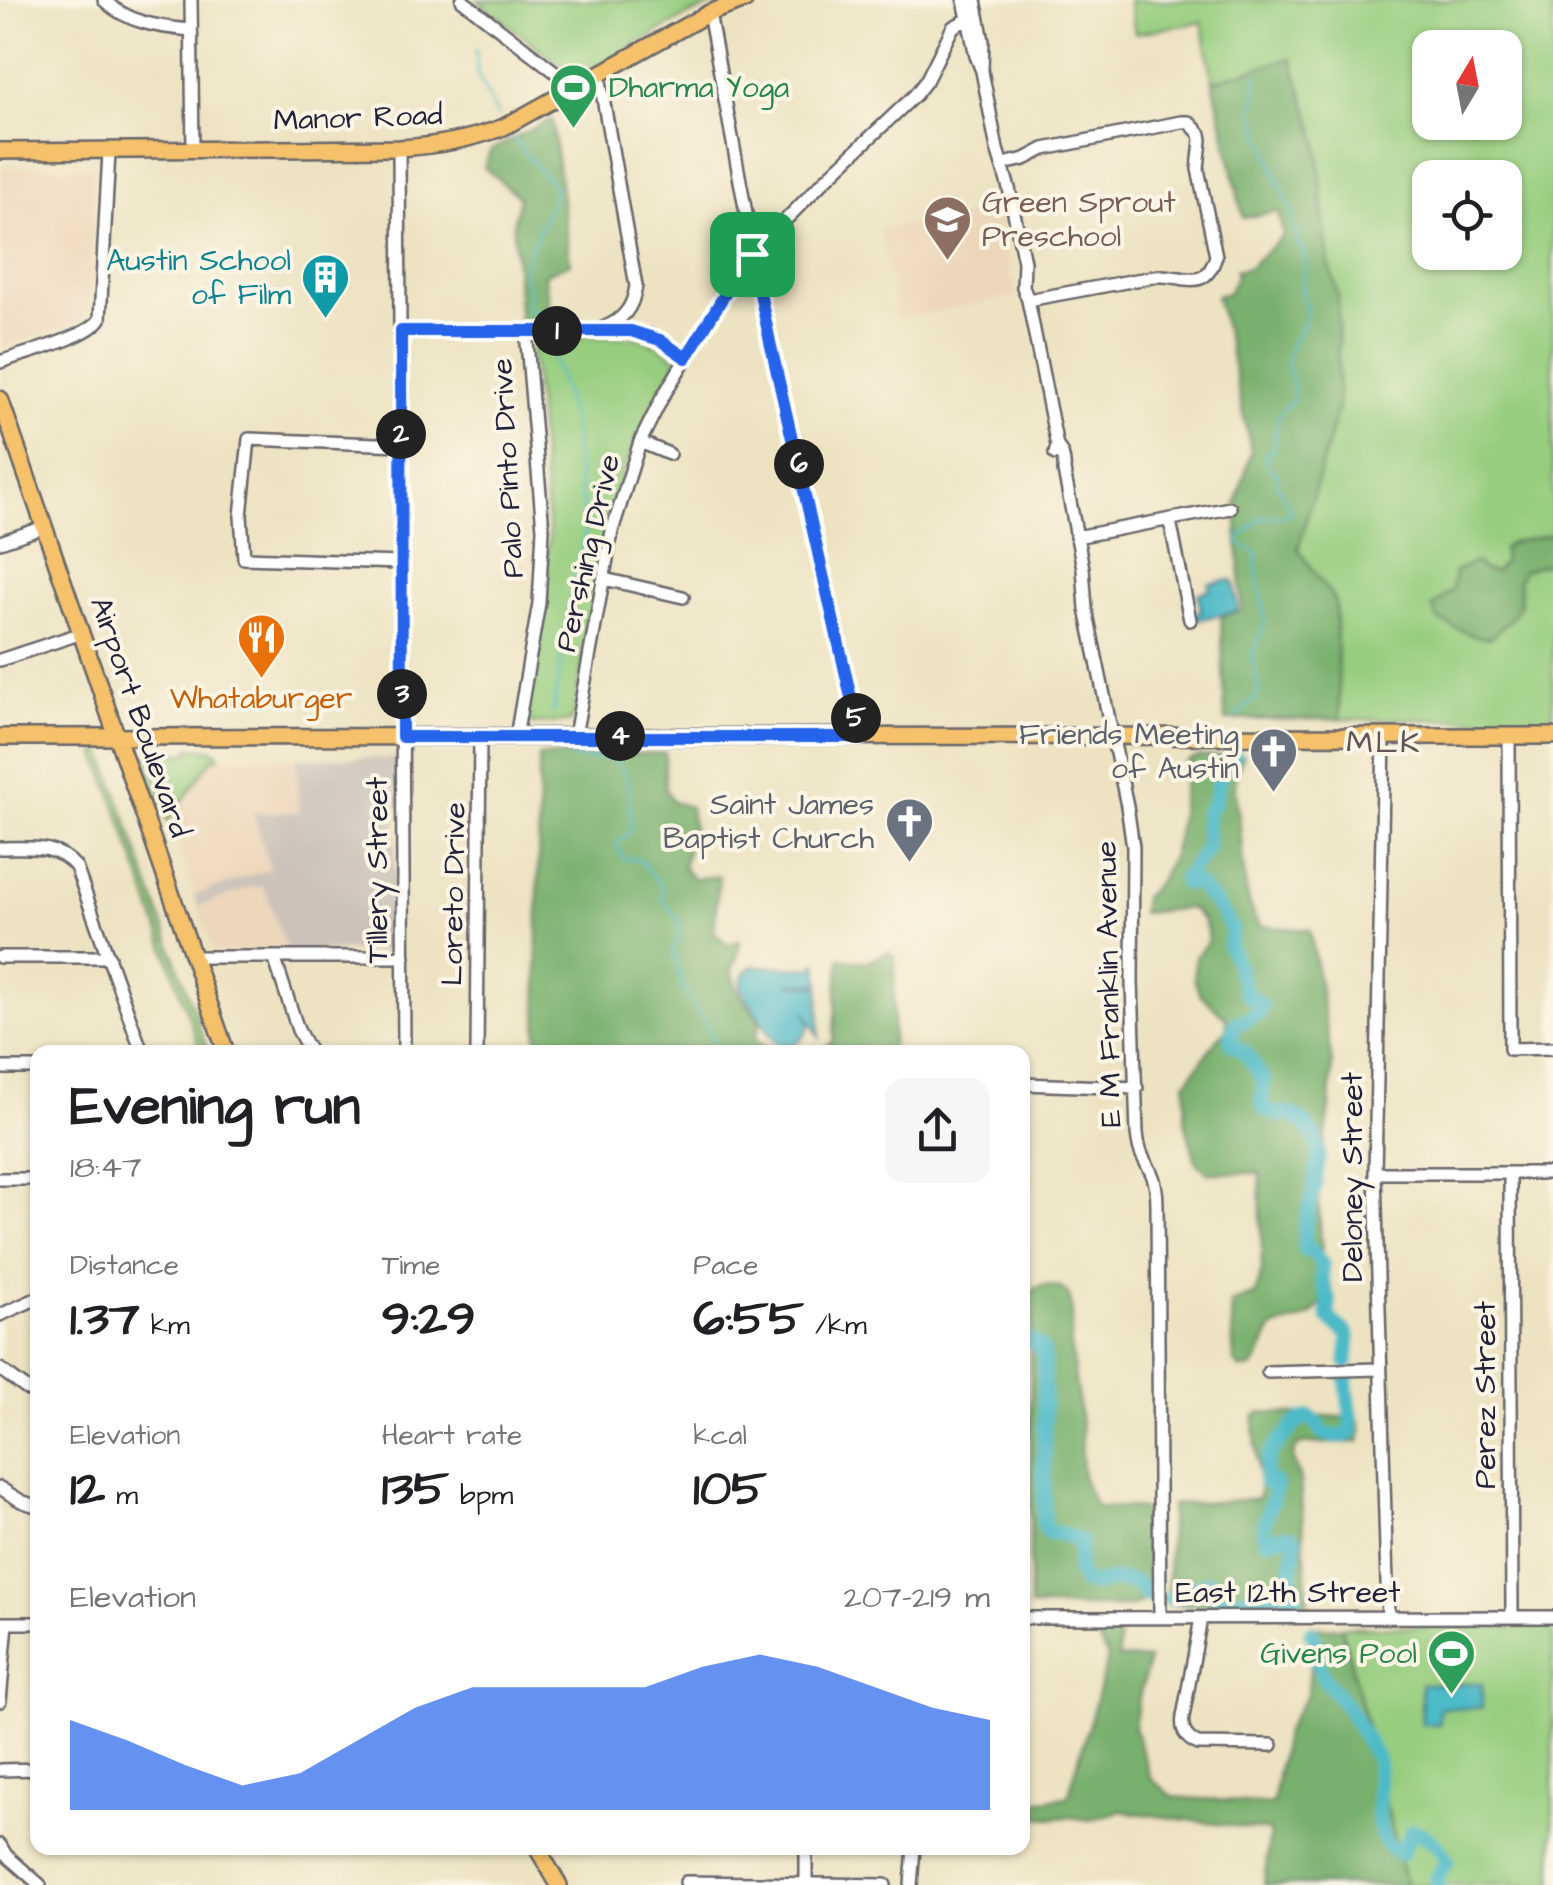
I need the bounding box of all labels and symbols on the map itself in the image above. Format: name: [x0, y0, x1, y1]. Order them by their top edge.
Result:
north arrow: [1412, 30, 1522, 140]
sports icon: Dharma Yoga: [548, 62, 600, 130]
place label: Dharma Yoga: [609, 67, 789, 110]
street label: Manor Road: [273, 94, 443, 142]
place label: Green Sprout Preschool: [982, 182, 1176, 258]
school or university icon: Green Sprout Preschool: [921, 194, 973, 262]
pin: [710, 212, 795, 297]
place label: Austin School of Film: [106, 240, 292, 316]
building icon: Austin School of Film: [300, 252, 352, 320]
pin: 1: [532, 306, 582, 356]
street label: Palo Pinto Drive: [481, 357, 535, 579]
pin: 2: [376, 409, 426, 459]
pin: 6: [774, 439, 824, 489]
street label: Pershing Drive: [545, 450, 632, 656]
street label: Airport Boulevard: [79, 591, 201, 843]
restaurant icon: Whataburger: [235, 612, 287, 680]
pin: 3: [377, 669, 427, 719]
place label: Whataburger: [170, 678, 352, 721]
pin: 5: [831, 693, 881, 743]
pin: 4: [595, 711, 645, 761]
place label: Friends Meeting of Austin: [1019, 714, 1239, 790]
district label: MLK: [1346, 720, 1422, 765]
church icon: Friends Meeting of Austin: [1248, 726, 1300, 794]
street label: Tillery Street: [357, 777, 400, 963]
place label: Saint James Baptist Church: [663, 784, 874, 860]
church icon: Saint James Baptist Church: [883, 796, 935, 864]
street label: Loreto Drive: [431, 802, 477, 986]
street label: E M Franklin Avenue: [1086, 840, 1132, 1128]
street label: Deloney Street: [1332, 1072, 1375, 1282]
street label: Perez Street: [1465, 1301, 1507, 1489]
street label: East 12th Street: [1176, 1572, 1400, 1614]
sports icon: Givens Pool: [1426, 1628, 1478, 1696]
place label: Givens Pool: [1260, 1633, 1417, 1675]

